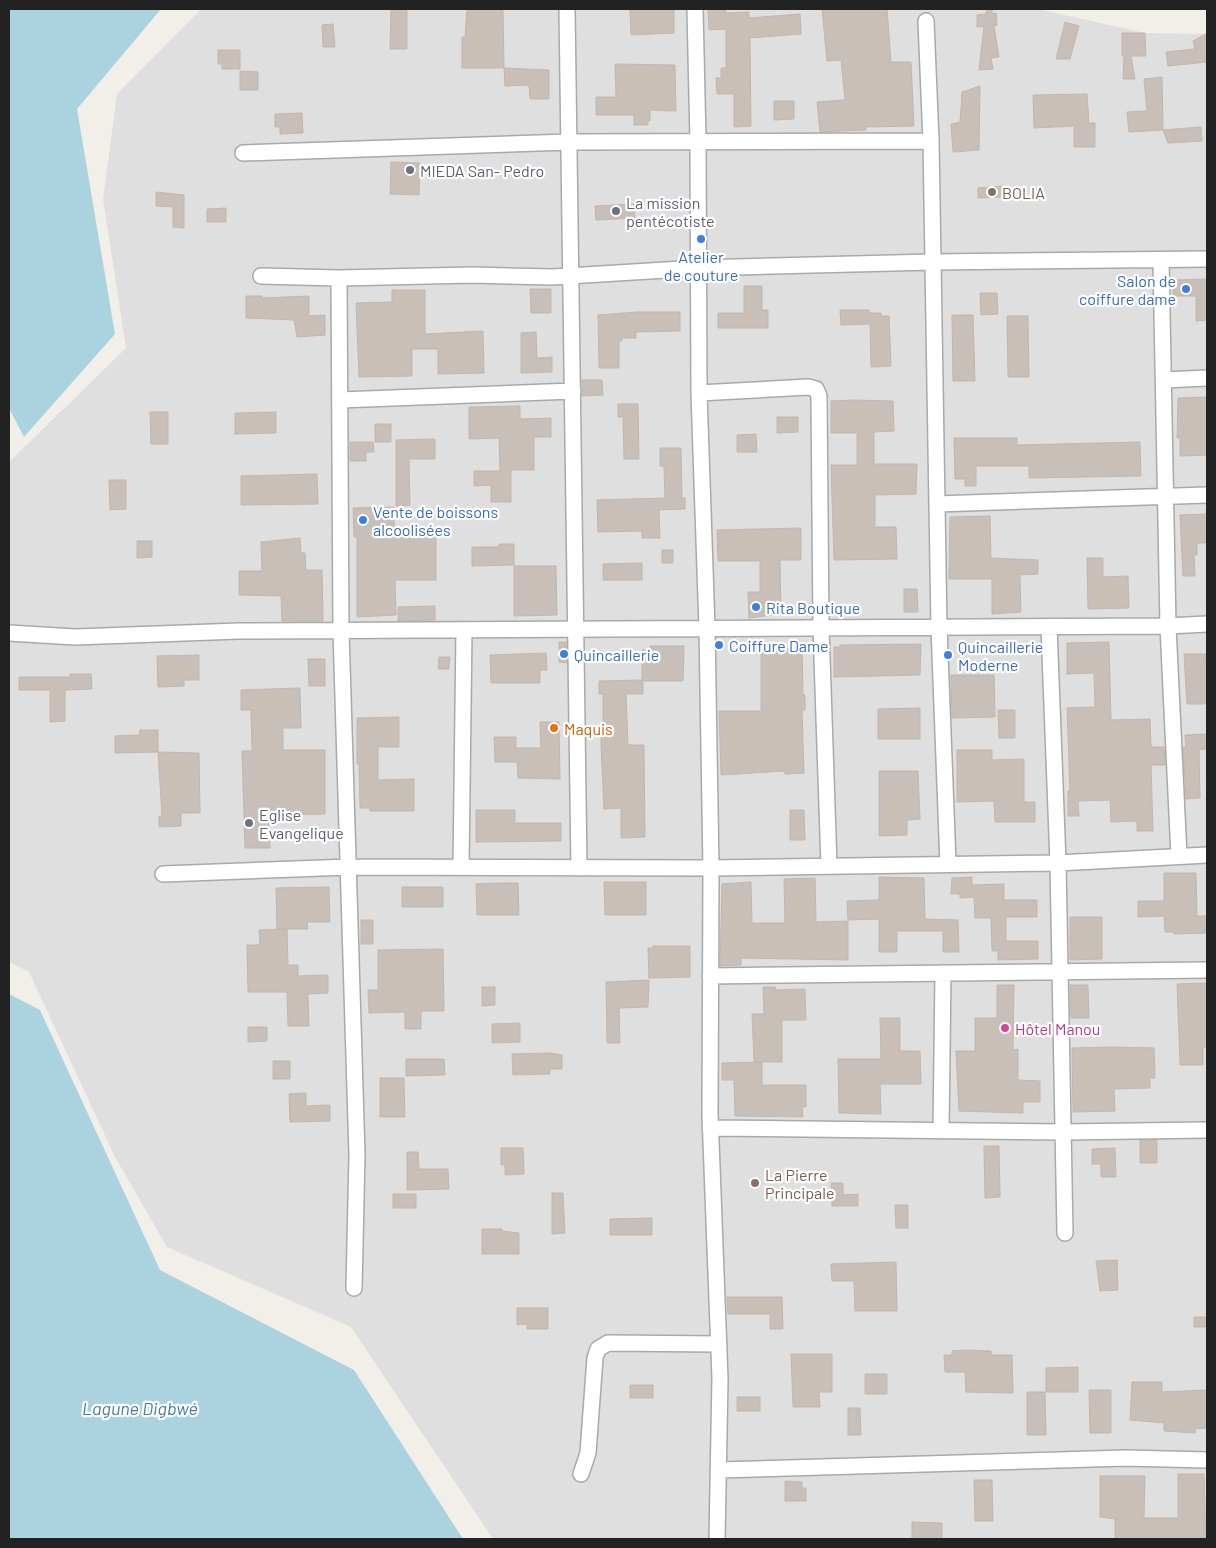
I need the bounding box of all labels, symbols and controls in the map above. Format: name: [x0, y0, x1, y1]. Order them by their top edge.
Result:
place label: MIEDA San- Pedro: [420, 161, 544, 180]
marker: MIEDA San- Pedro: [404, 164, 416, 176]
place label: BOLIA: [1002, 183, 1045, 202]
marker: BOLIA: [986, 186, 998, 198]
place label: La mission pentécotiste: [626, 193, 715, 230]
marker: La mission pentécotiste: [610, 205, 622, 217]
marker: Atelier de couture: [695, 233, 707, 245]
place label: Atelier de couture: [664, 247, 738, 284]
place label: Salon de coiffure dame: [1079, 271, 1176, 308]
marker: Salon de coiffure dame: [1180, 283, 1192, 295]
place label: Vente de boissons alcoolisées: [373, 502, 498, 539]
marker: Vente de boissons alcoolisées: [357, 514, 369, 526]
place label: Rita Boutique: [766, 598, 860, 617]
marker: Rita Boutique: [750, 601, 762, 613]
place label: Coiffure Dame: [729, 636, 829, 655]
place label: Quincaillerie Moderne: [958, 637, 1043, 674]
marker: Coiffure Dame: [713, 639, 725, 651]
place label: Quincaillerie: [574, 645, 659, 664]
marker: Quincaillerie: [558, 648, 570, 660]
marker: Quincaillerie Moderne: [942, 649, 954, 661]
place label: Maquis: [564, 719, 613, 738]
marker: Maquis: [548, 722, 560, 734]
place label: Eglise Evangelique: [259, 805, 344, 842]
marker: Eglise Evangelique: [243, 817, 255, 829]
place label: Hôtel Manou: [1015, 1019, 1100, 1038]
marker: Hôtel Manou: [999, 1022, 1011, 1034]
place label: La Pierre Principale: [765, 1165, 835, 1202]
marker: La Pierre Principale: [749, 1177, 761, 1189]
water label: Lagune Digbwé: [82, 1397, 198, 1419]

